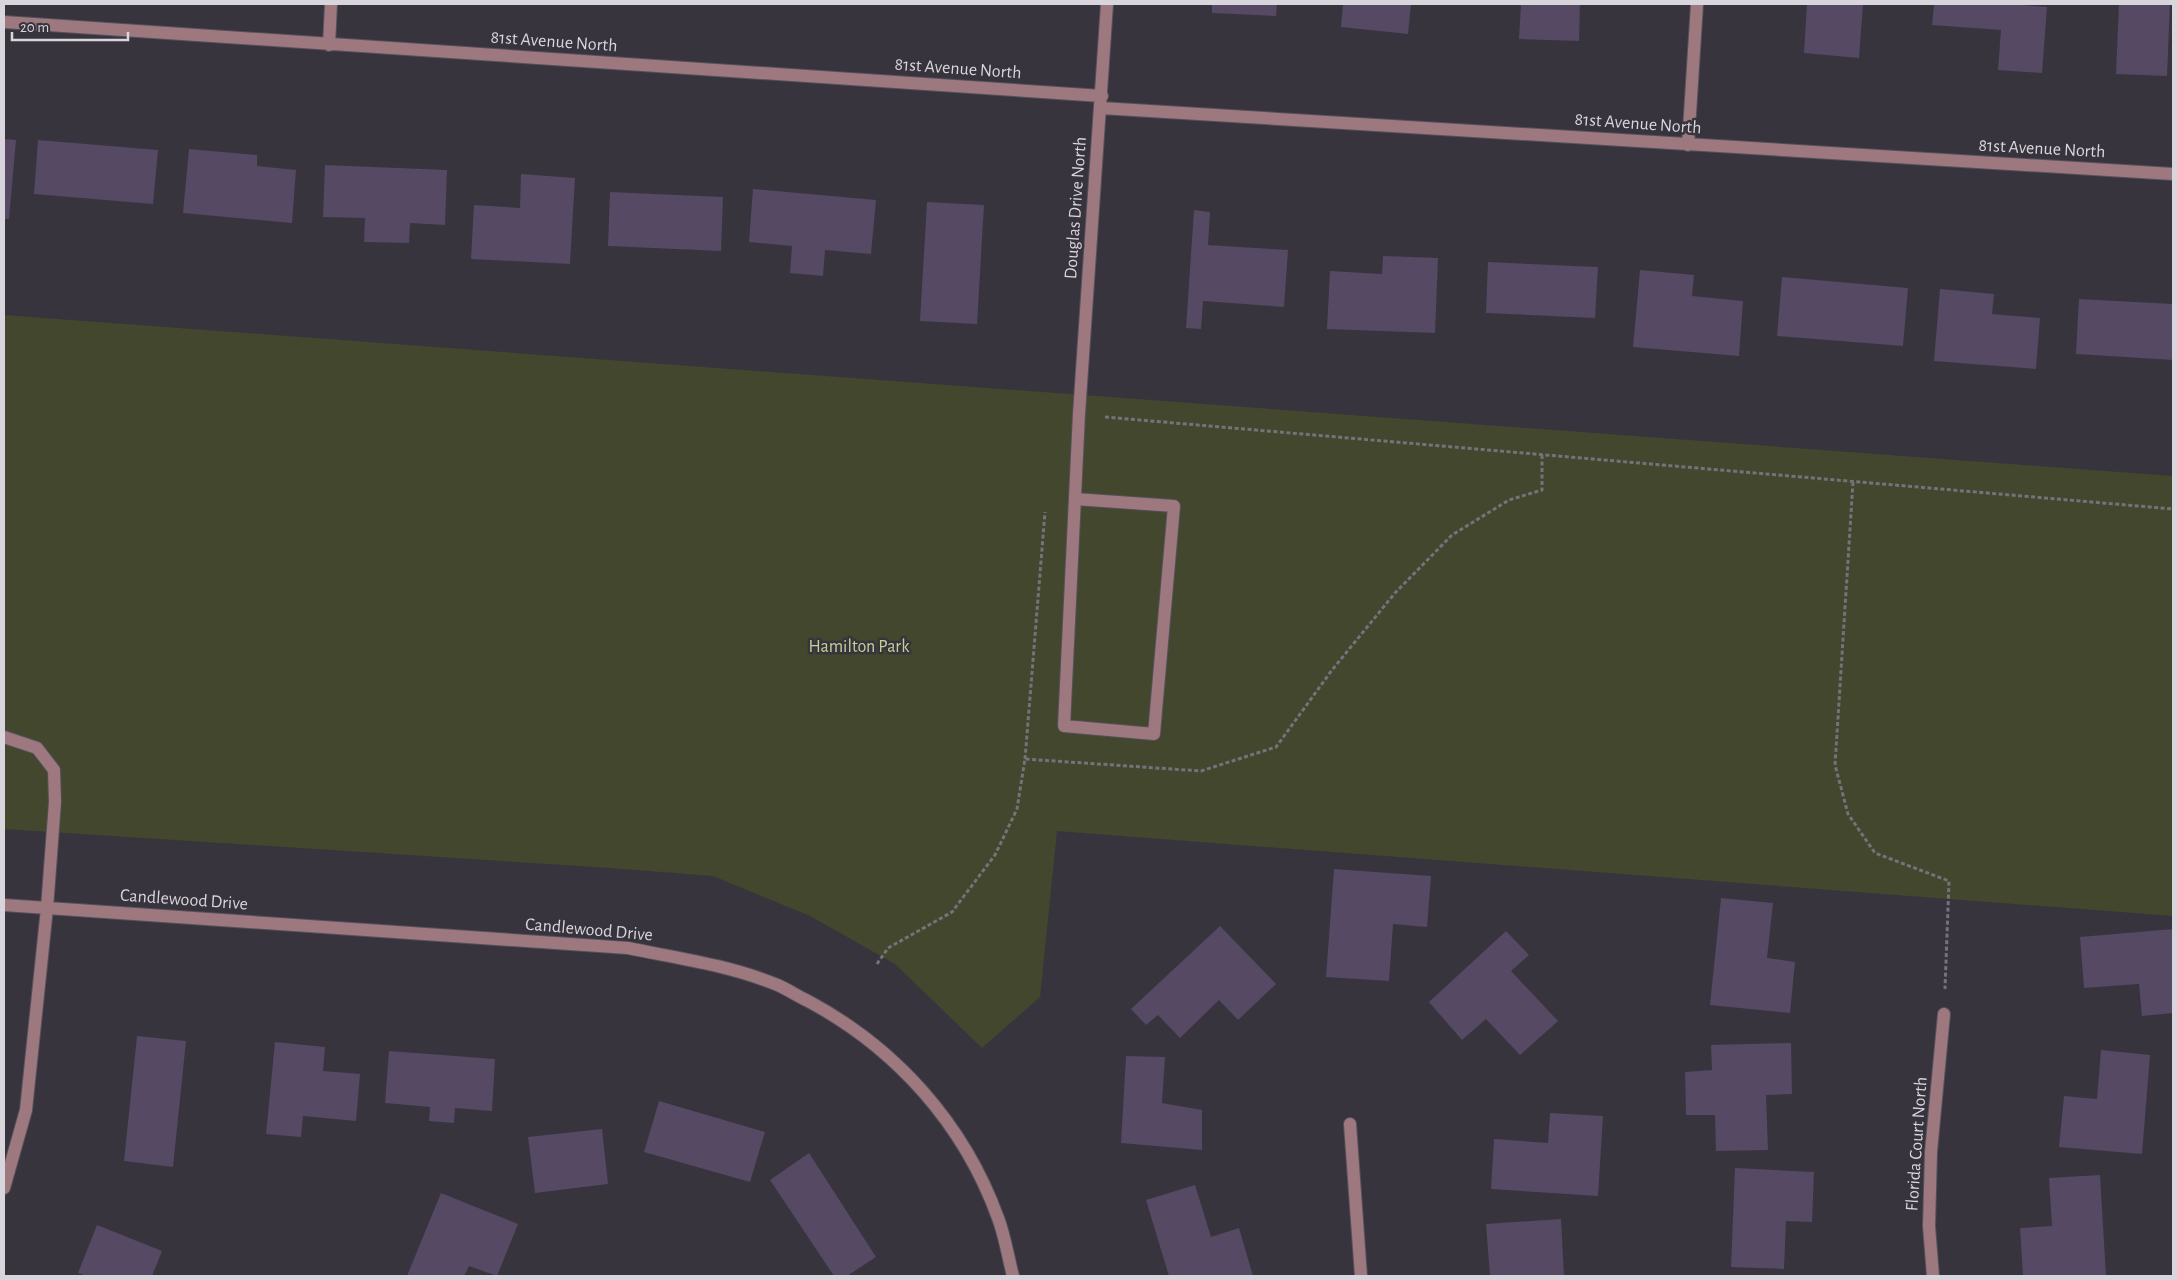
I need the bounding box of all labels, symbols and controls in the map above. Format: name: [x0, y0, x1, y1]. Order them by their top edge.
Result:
scale bar: [12, 10, 129, 42]
text: 20 m: [20, 20, 49, 35]
street label: 81st Avenue North: [490, 29, 618, 55]
street label: 81st Avenue North: [894, 56, 1022, 82]
street label: 81st Avenue North: [1574, 111, 1702, 137]
street label: Douglas Drive North: [1062, 136, 1090, 280]
street label: 81st Avenue North: [1978, 137, 2106, 161]
park label: Hamilton Park: [809, 638, 910, 656]
street label: Candlewood Drive: [119, 887, 249, 913]
street label: Candlewood Drive: [524, 915, 654, 945]
street label: Florida Court North: [1903, 1076, 1931, 1212]

